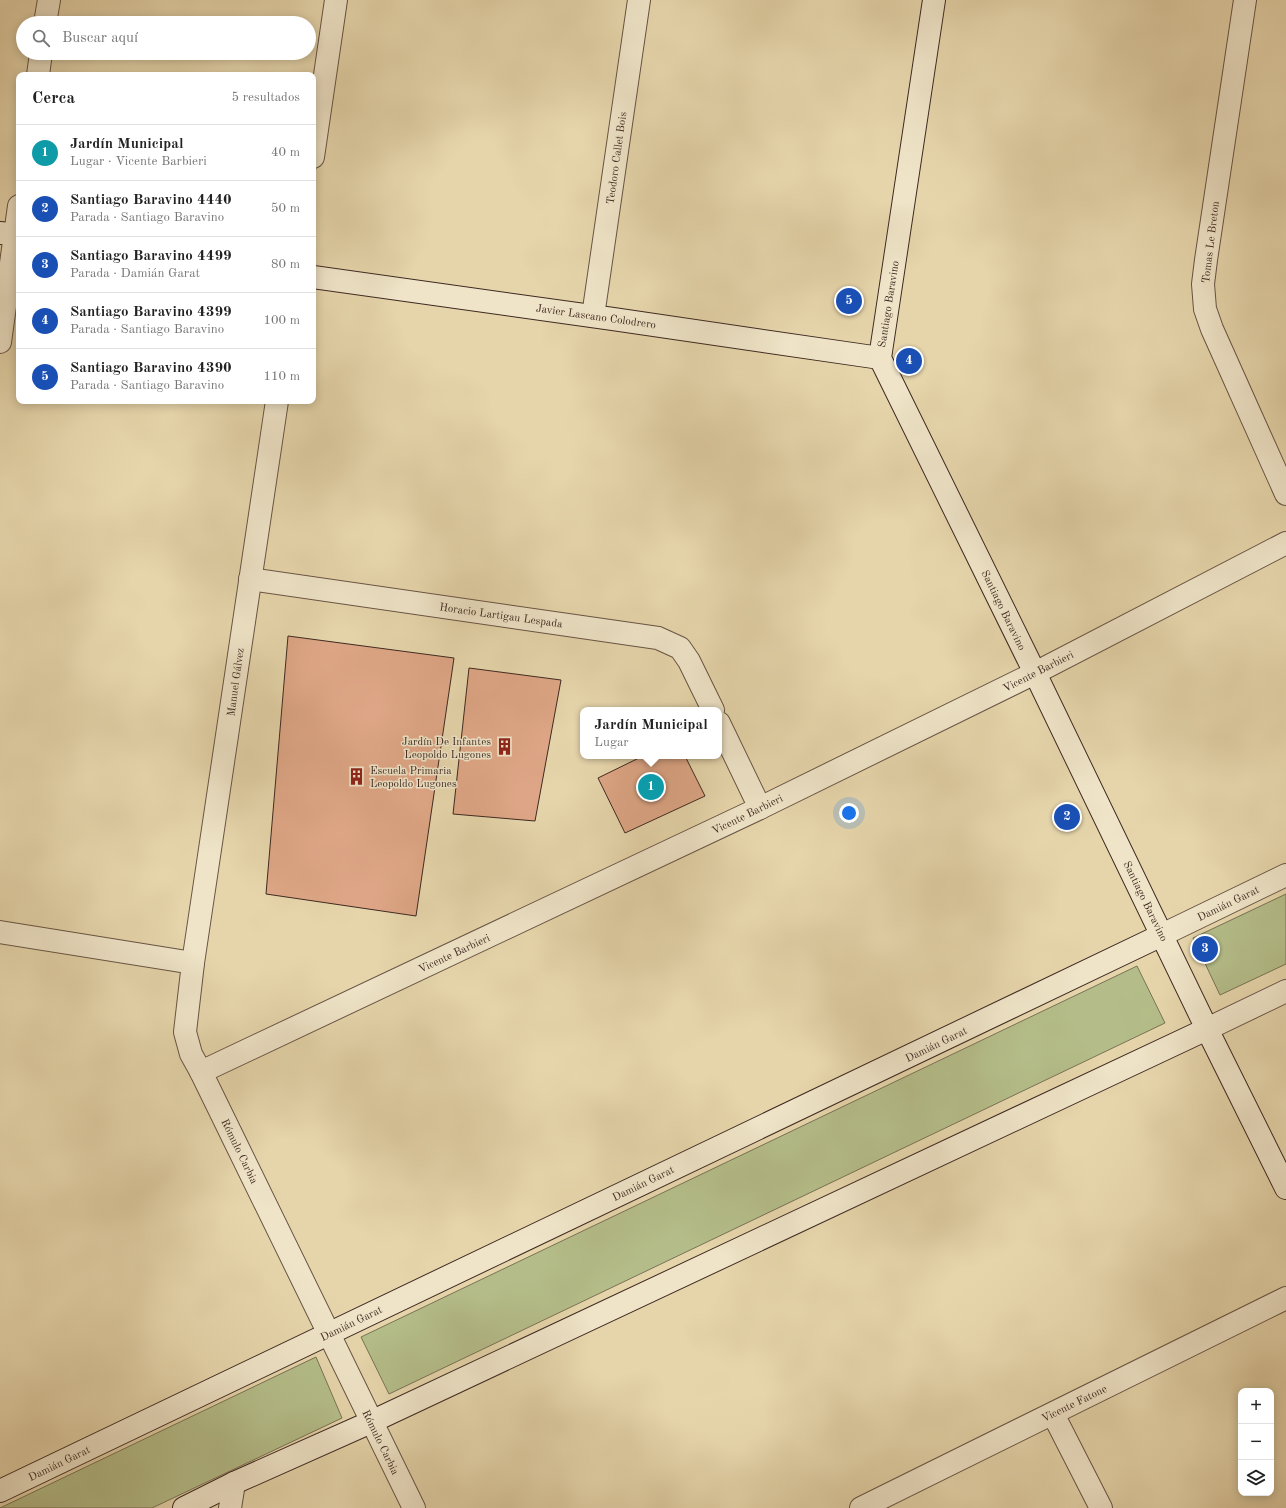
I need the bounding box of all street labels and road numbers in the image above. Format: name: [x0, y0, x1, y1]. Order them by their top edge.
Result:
street label: Teodoro Callet Bois: [606, 111, 629, 205]
street label: Tomas Le Breton: [1201, 201, 1222, 284]
street label: Santiago Baravino: [877, 260, 902, 348]
street label: Javier Lascano Colodrero: [535, 304, 657, 331]
street label: Santiago Baravino: [978, 569, 1027, 653]
street label: Horacio Lartigau Lespada: [438, 602, 564, 631]
street label: Manuel Gálvez: [226, 647, 247, 717]
street label: Vicente Barbieri: [1002, 650, 1076, 695]
street label: Vicente Barbieri: [710, 793, 785, 837]
street label: Santiago Baravino: [1120, 860, 1169, 944]
street label: Damián Garat: [1196, 885, 1261, 924]
street label: Vicente Barbieri: [417, 933, 492, 976]
street label: Damián Garat: [904, 1026, 969, 1065]
street label: Rómulo Carbia: [218, 1117, 259, 1186]
street label: Damián Garat: [611, 1165, 676, 1204]
street label: Damián Garat: [319, 1305, 384, 1344]
street label: Vicente Fatone: [1040, 1384, 1109, 1425]
street label: Rómulo Carbia: [359, 1408, 400, 1477]
street label: Damián Garat: [27, 1445, 92, 1484]

